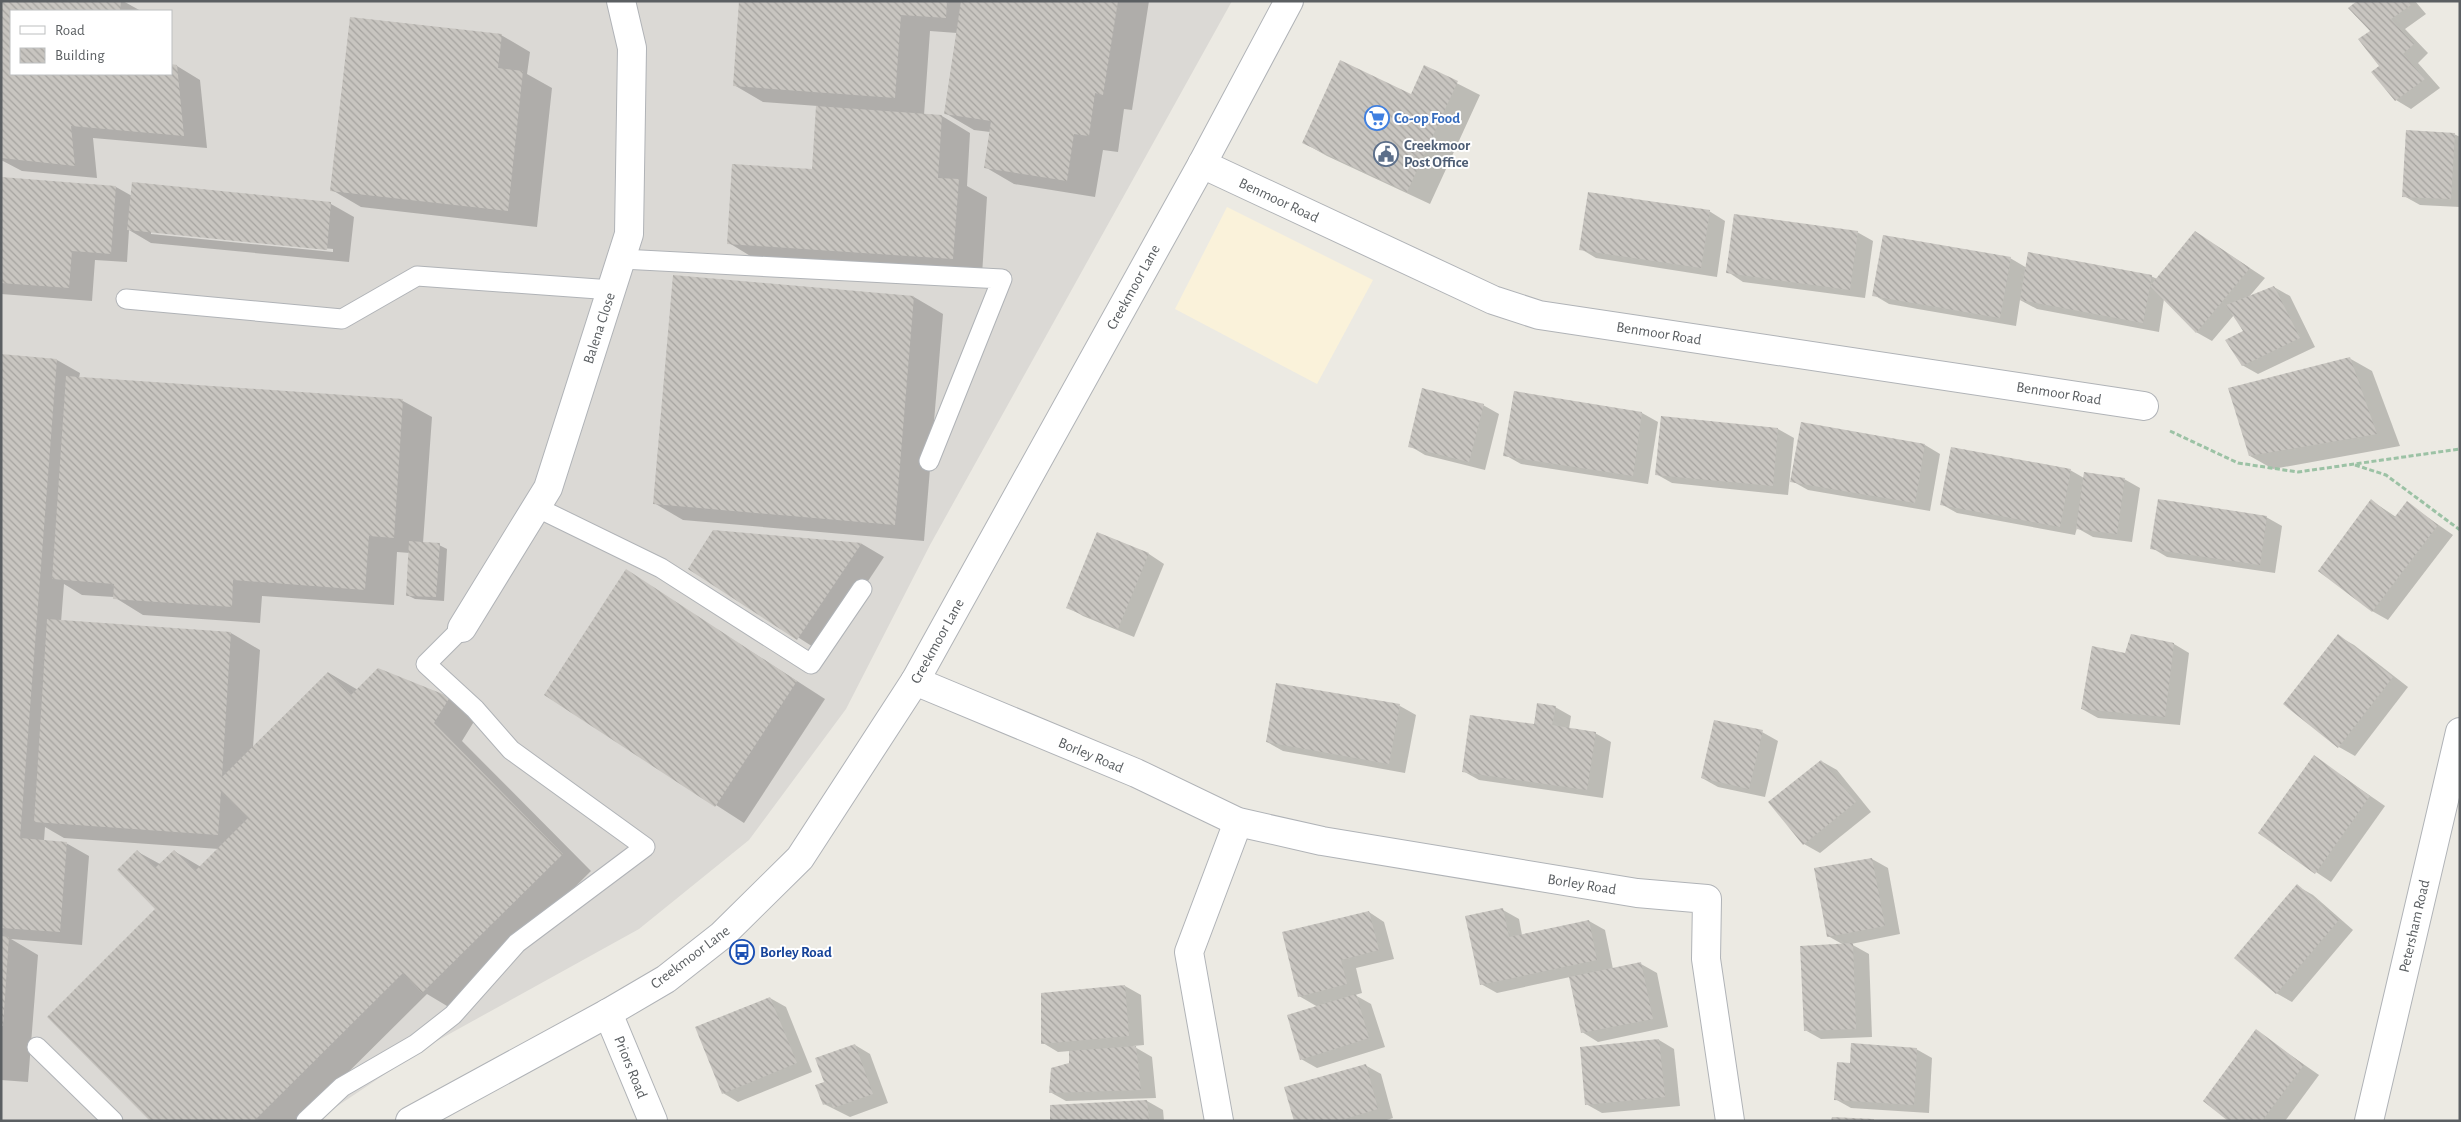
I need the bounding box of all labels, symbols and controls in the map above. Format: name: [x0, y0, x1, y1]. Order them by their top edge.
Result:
legend: [10, 10, 172, 75]
text: Road: [55, 23, 85, 38]
text: Building: [55, 48, 105, 63]
supermarket icon: Co-op Food: [1364, 105, 1390, 131]
place label: Co-op Food: [1394, 111, 1460, 126]
place label: Creekmoor Post Office: [1404, 138, 1471, 170]
public building icon: Creekmoor Post Office: [1373, 141, 1399, 167]
street label: Benmoor Road: [1237, 175, 1321, 226]
street label: Creekmoor Lane: [1104, 242, 1163, 332]
street label: Balena Close: [581, 291, 618, 366]
street label: Benmoor Road: [1615, 319, 1703, 348]
street label: Benmoor Road: [2015, 379, 2103, 408]
street label: Creekmoor Lane: [908, 596, 967, 686]
street label: Borley Road: [1056, 735, 1126, 776]
street label: Borley Road: [1547, 872, 1618, 897]
street label: Petersham Road: [2397, 878, 2433, 974]
street label: Creekmoor Lane: [648, 923, 733, 992]
bus stop icon: Borley Road: [729, 939, 755, 965]
place label: Borley Road: [760, 945, 832, 960]
street label: Priors Road: [611, 1034, 650, 1101]

